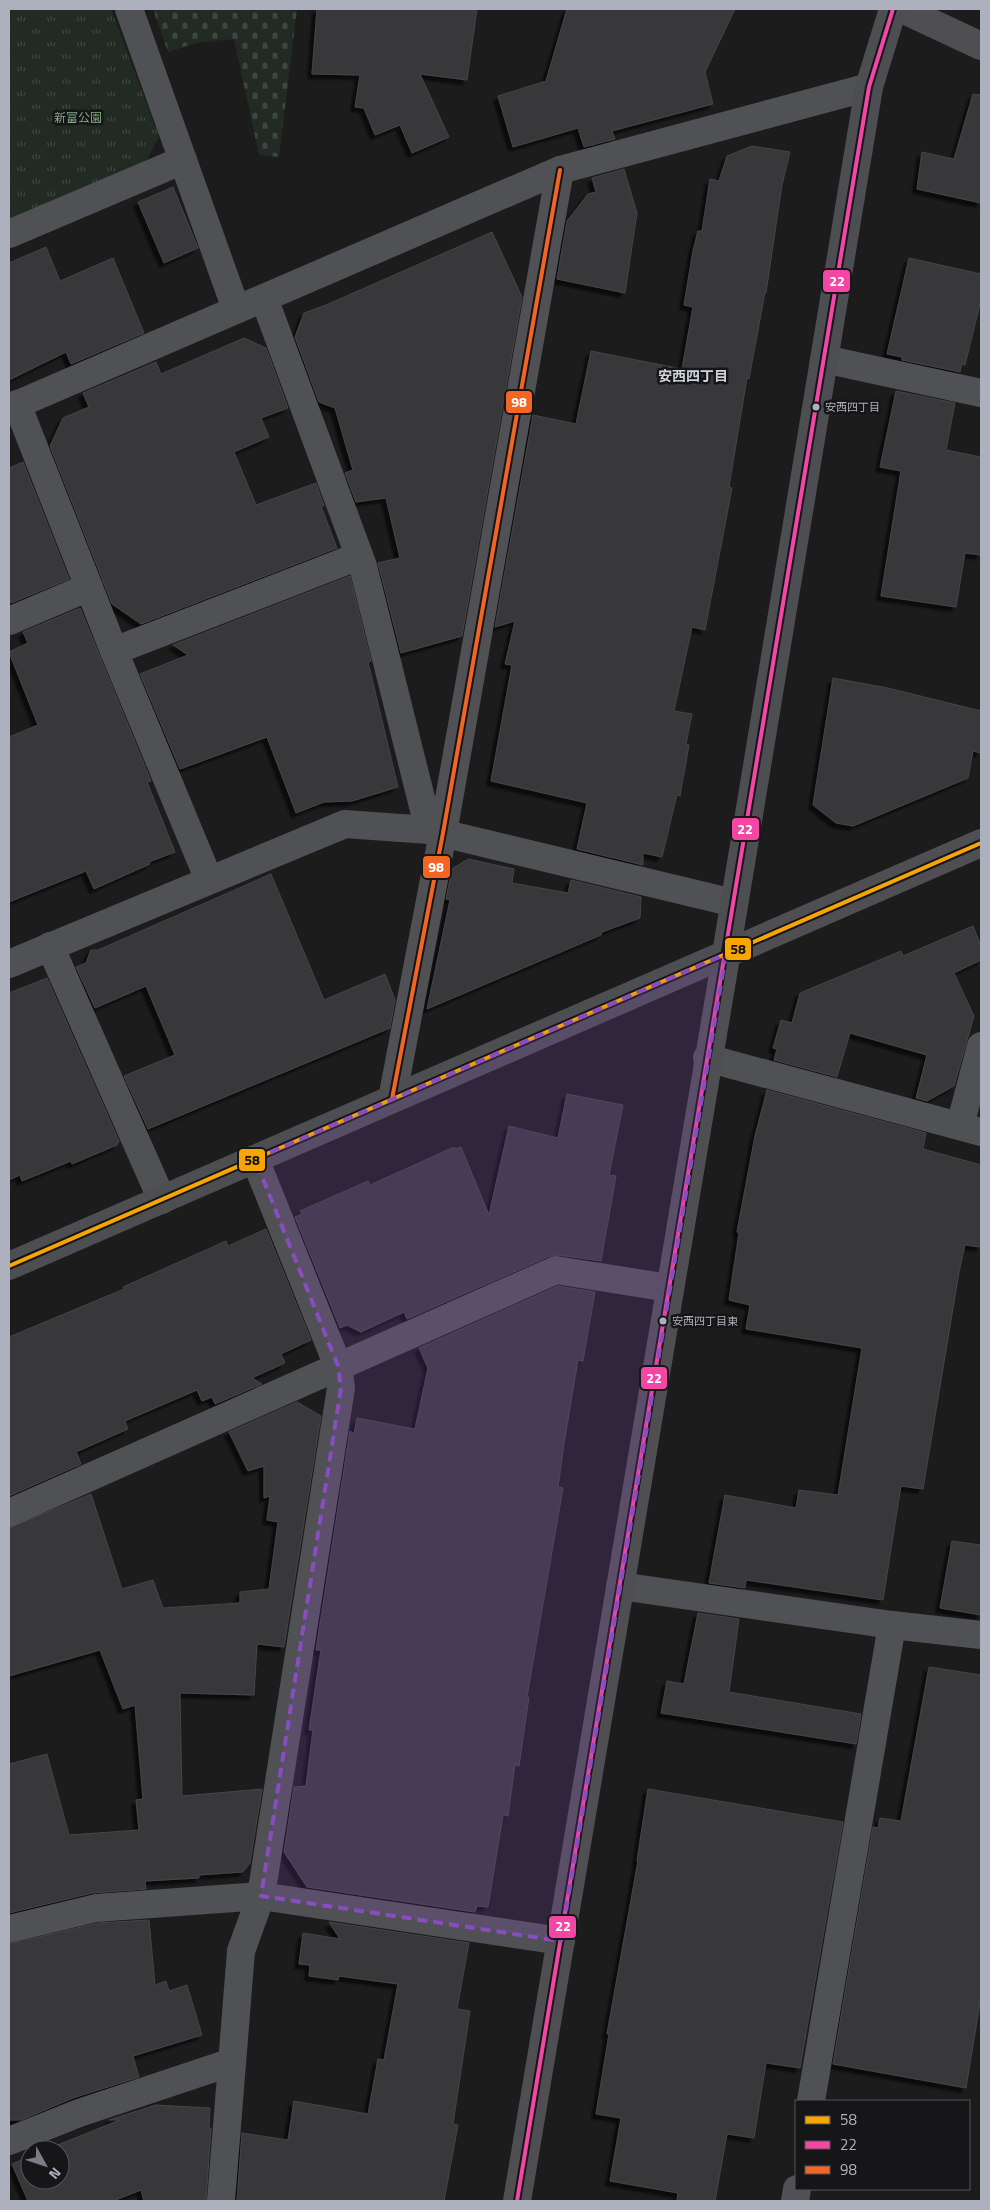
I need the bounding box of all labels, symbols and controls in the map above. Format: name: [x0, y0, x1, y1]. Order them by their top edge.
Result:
park label: 新富公園: [54, 108, 102, 127]
line badge: 22: [822, 269, 851, 293]
text: 22: [829, 270, 845, 291]
district label: 安西四丁目: [658, 365, 728, 386]
line badge: 98: [505, 390, 533, 414]
text: 98: [511, 391, 527, 412]
place label: 安西四丁目: [825, 399, 880, 415]
marker: 安西四丁目: [811, 402, 821, 412]
line badge: 22: [731, 817, 760, 841]
text: 22: [737, 818, 753, 839]
line badge: 98: [422, 855, 451, 879]
text: 98: [428, 856, 444, 877]
line badge: 58: [724, 937, 752, 961]
text: 58: [730, 938, 746, 959]
line badge: 58: [238, 1148, 266, 1172]
text: 58: [244, 1149, 260, 1170]
place label: 安西四丁目東: [672, 1313, 738, 1329]
marker: 安西四丁目東: [658, 1316, 668, 1326]
line badge: 22: [640, 1366, 668, 1390]
text: 22: [646, 1367, 662, 1388]
line badge: 22: [548, 1915, 577, 1939]
text: 22: [555, 1915, 571, 1936]
legend: [795, 2100, 970, 2190]
text: 58: [840, 2108, 857, 2131]
text: 22: [840, 2133, 857, 2156]
north arrow: [20, 2140, 70, 2190]
text: 98: [840, 2158, 857, 2181]
text: N: [44, 2163, 67, 2184]

